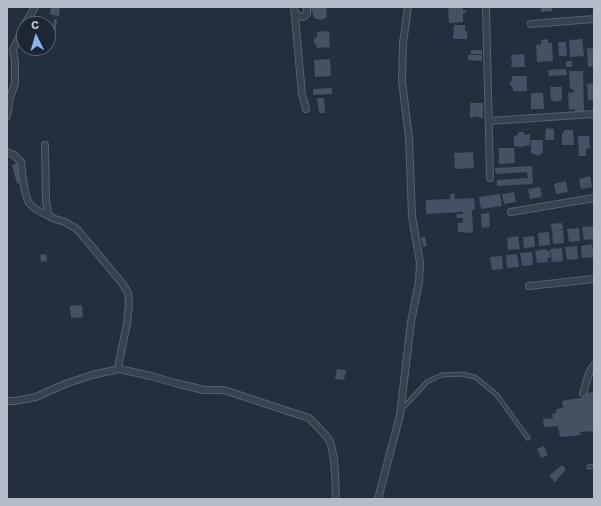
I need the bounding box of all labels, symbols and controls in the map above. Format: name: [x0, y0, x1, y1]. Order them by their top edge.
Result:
north arrow: [16, 16, 56, 56]
text: С: [31, 18, 39, 31]

